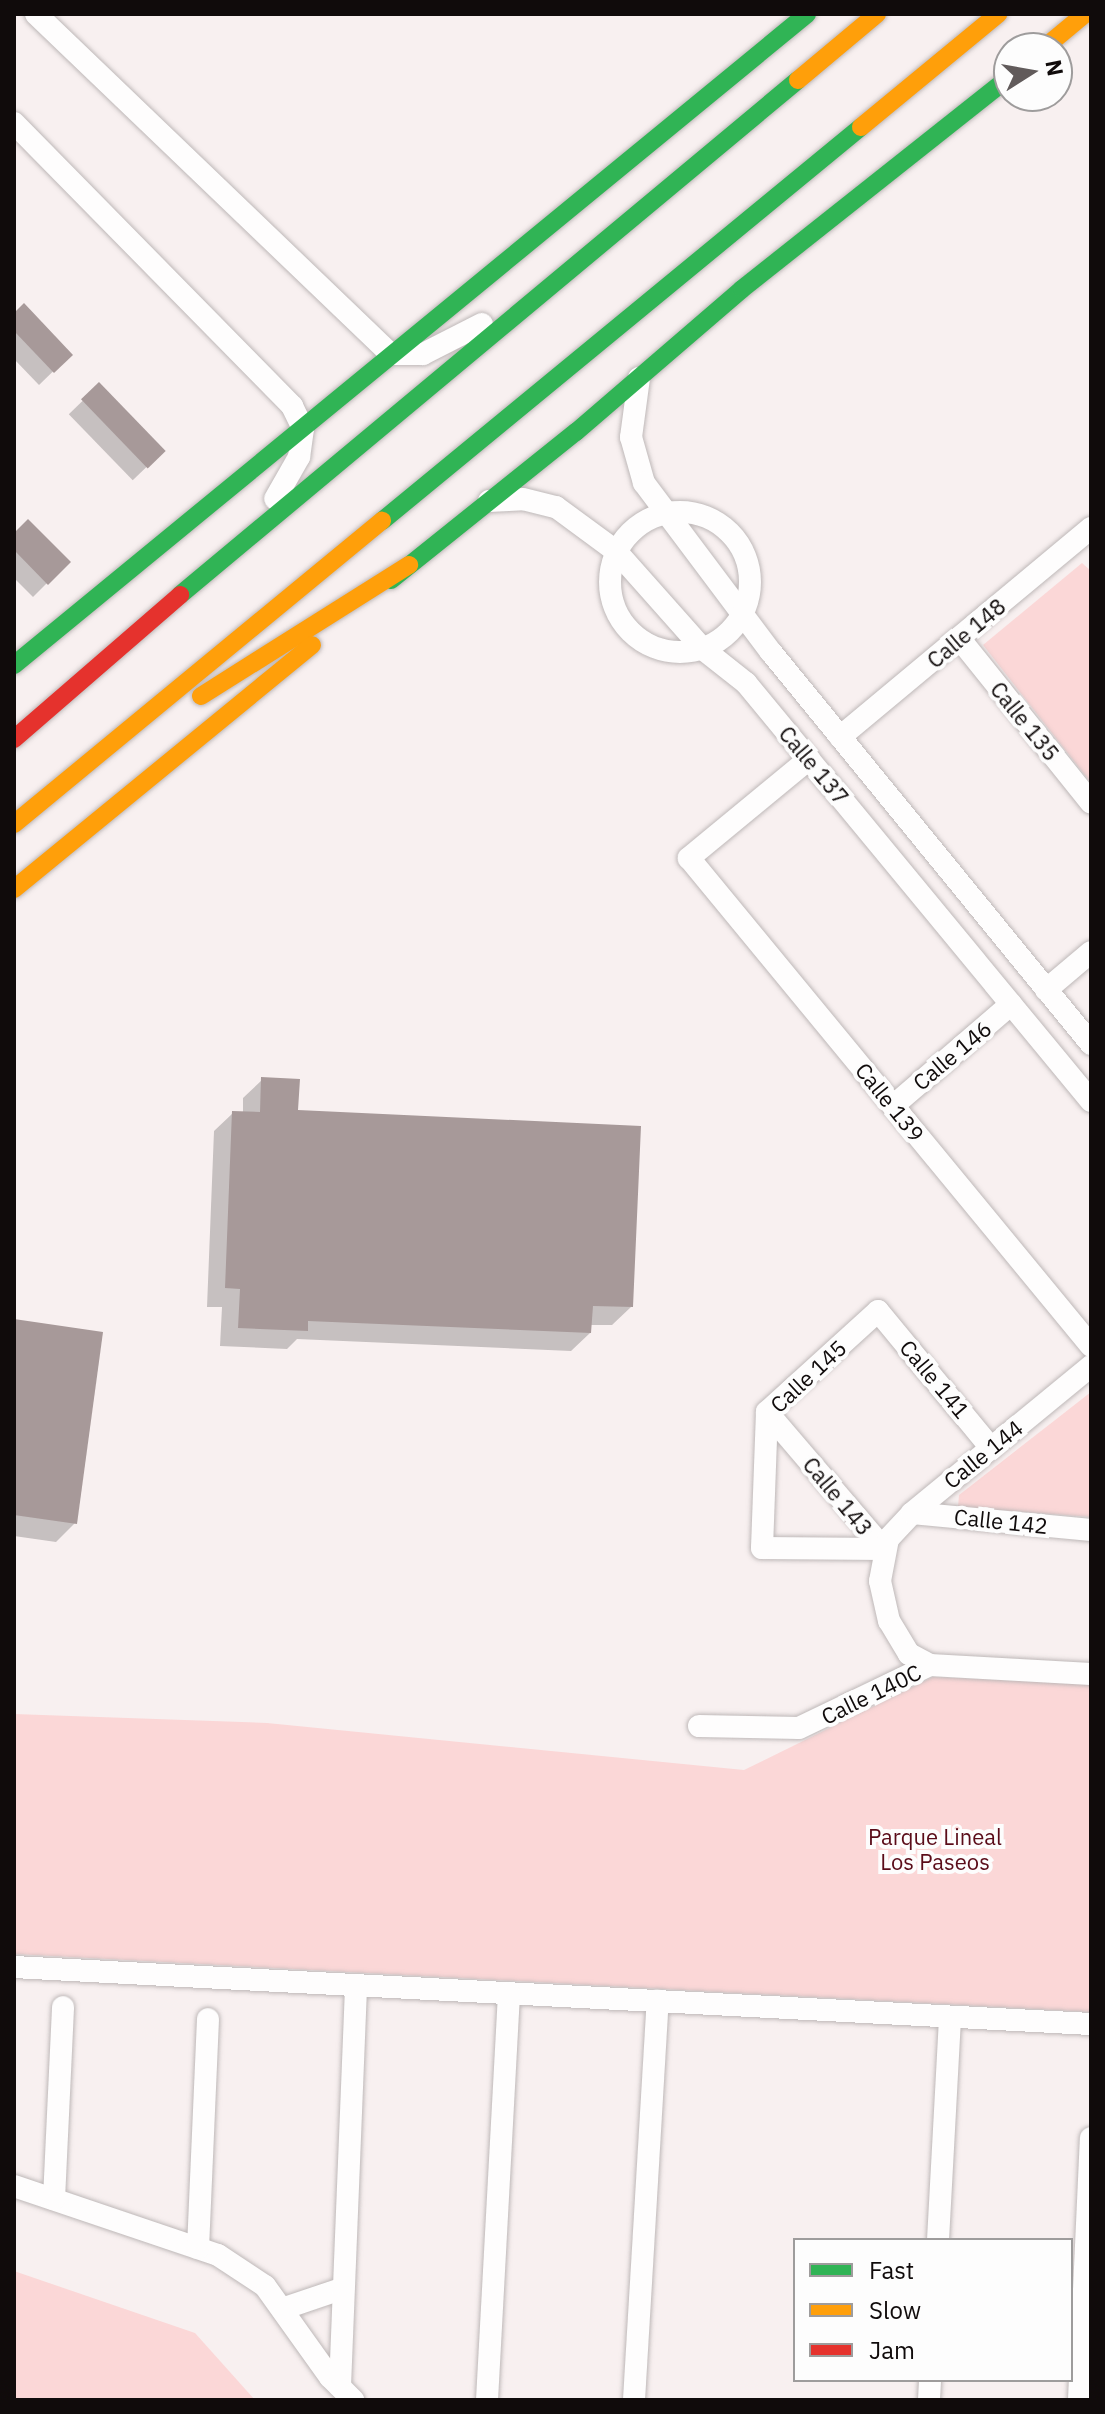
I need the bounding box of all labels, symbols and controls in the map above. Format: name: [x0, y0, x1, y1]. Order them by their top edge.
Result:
north arrow: [993, 32, 1073, 112]
text: N: [1039, 57, 1071, 78]
street label: Calle 148: [921, 593, 1011, 673]
street label: Calle 135: [985, 676, 1065, 766]
street label: Calle 137: [774, 720, 854, 810]
street label: Calle 146: [907, 1015, 997, 1095]
street label: Calle 139: [850, 1057, 930, 1147]
street label: Calle 145: [765, 1334, 851, 1418]
street label: Calle 141: [895, 1334, 975, 1424]
street label: Calle 144: [938, 1414, 1028, 1494]
street label: Calle 143: [798, 1451, 878, 1541]
street label: Calle 142: [953, 1503, 1049, 1539]
street label: Calle 140C: [817, 1659, 925, 1729]
park label: Parque Lineal Los Paseos: [868, 1823, 1002, 1874]
legend: [793, 2238, 1073, 2382]
text: Fast: [869, 2254, 914, 2286]
text: Slow: [869, 2294, 921, 2326]
text: Jam: [869, 2334, 915, 2366]

